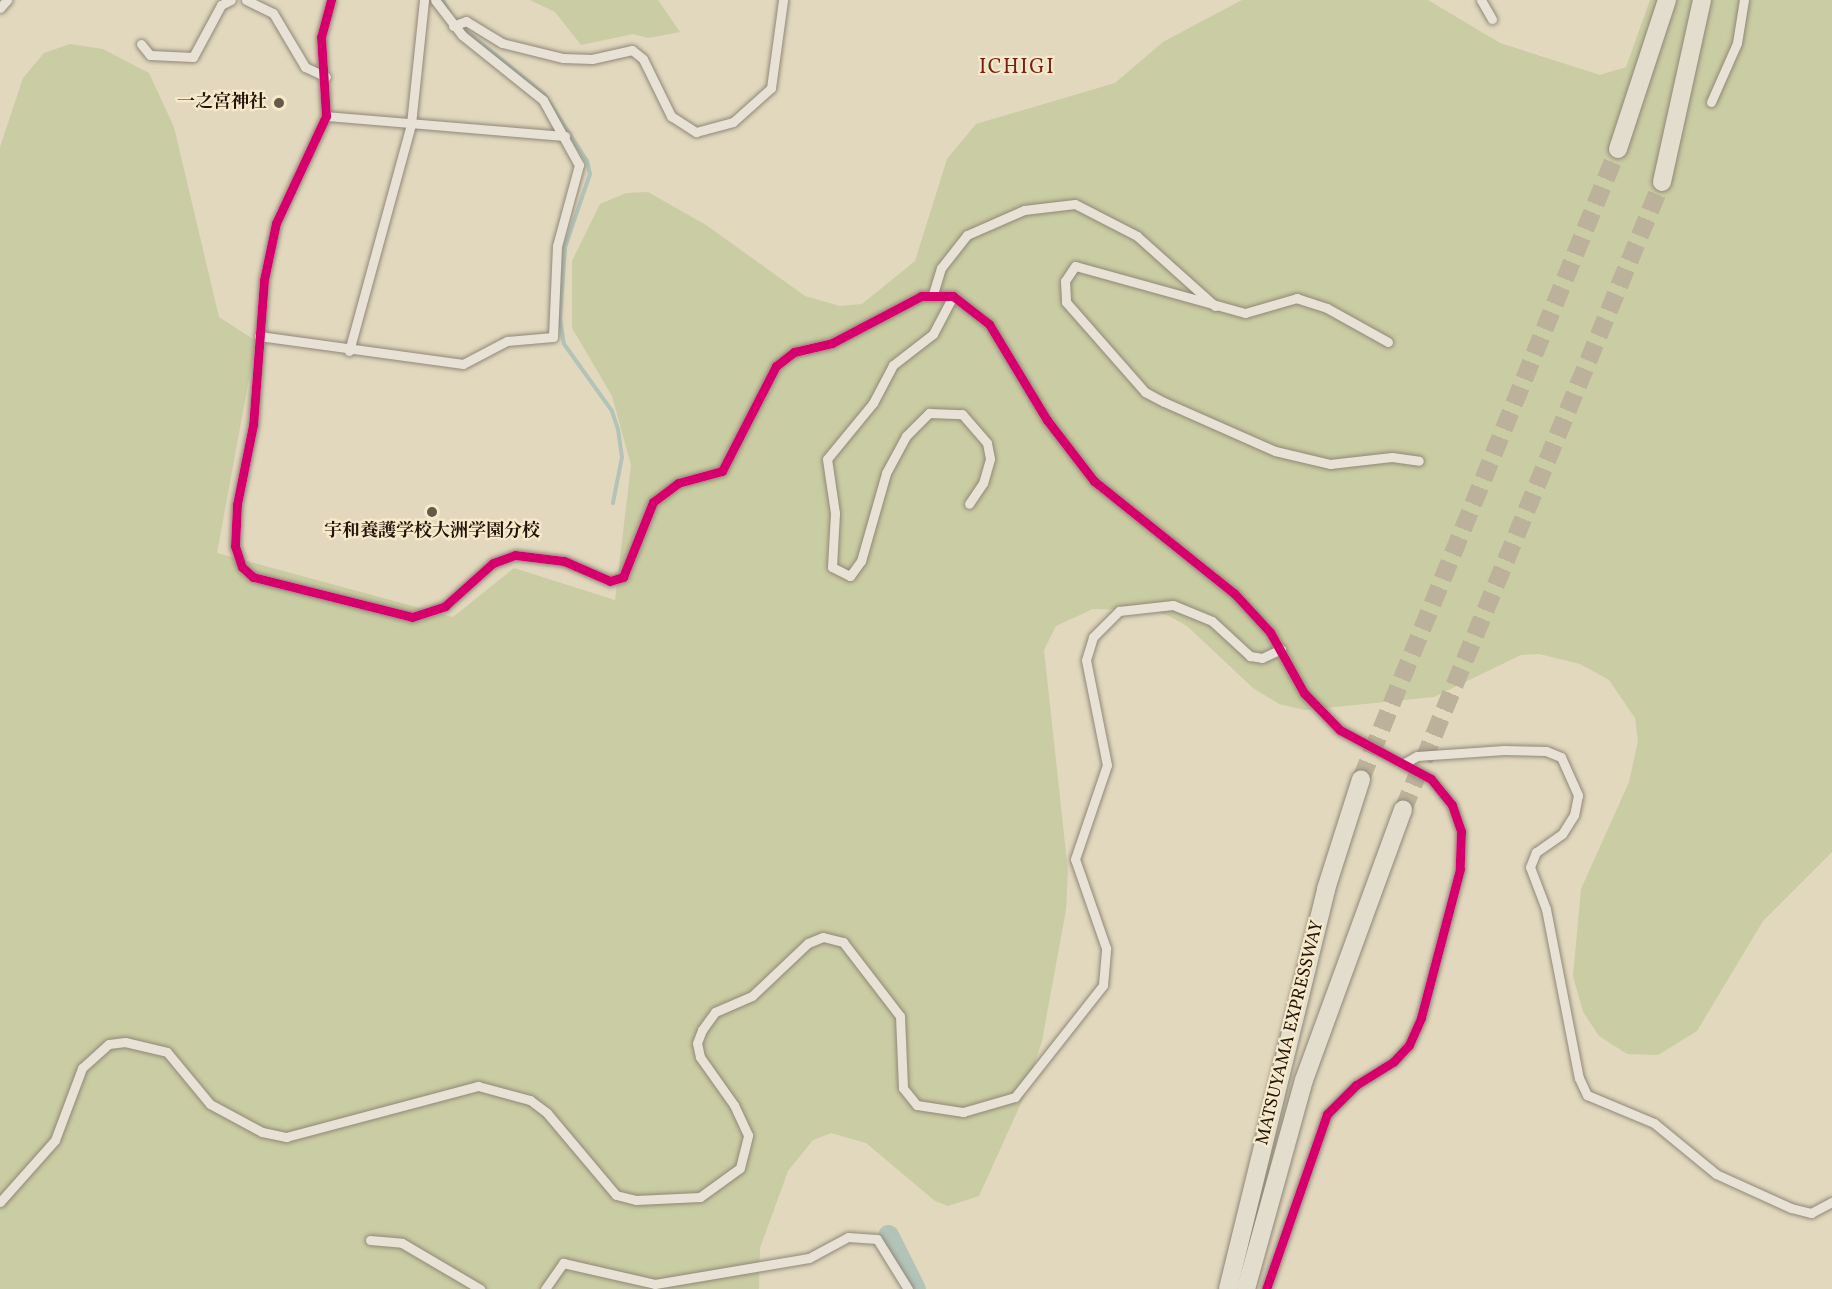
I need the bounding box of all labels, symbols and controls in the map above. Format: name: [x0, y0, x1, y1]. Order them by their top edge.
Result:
district label: ICHIGI: [979, 55, 1055, 81]
place label: 一之宮神社: [177, 92, 267, 114]
marker: 一之宮神社: [272, 96, 286, 110]
marker: 宇和養護学校大洲学園分校: [425, 505, 439, 519]
place label: 宇和養護学校大洲学園分校: [324, 521, 540, 543]
street label: MATSUYAMA EXPRESSWAY: [1253, 919, 1329, 1147]

